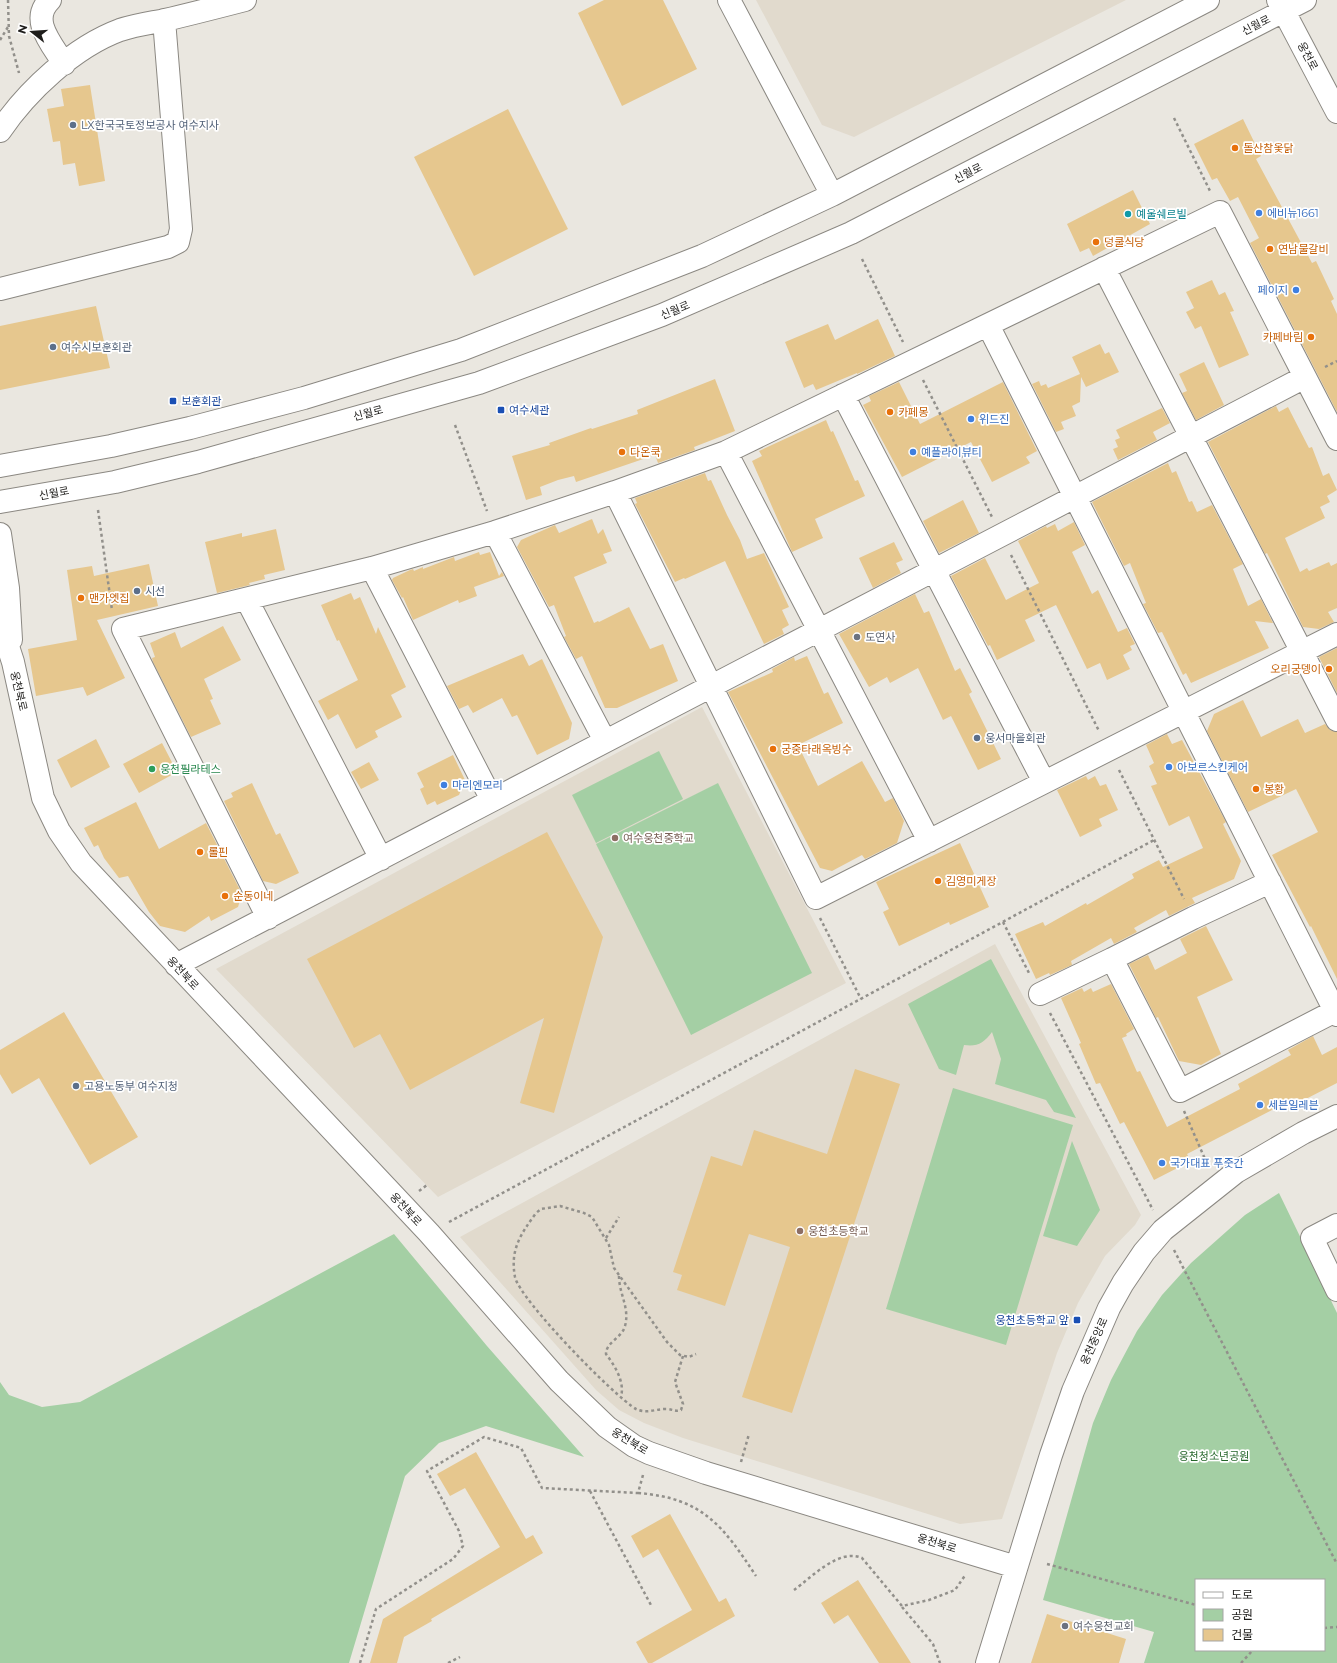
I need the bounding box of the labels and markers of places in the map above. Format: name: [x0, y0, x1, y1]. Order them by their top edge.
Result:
place label: LX한국국토정보공사 여수지사: [81, 118, 219, 132]
marker: LX한국국토정보공사 여수지사: [68, 120, 78, 130]
place label: 돌산참옻닭: [1243, 141, 1294, 155]
marker: 돌산참옻닭: [1230, 143, 1240, 153]
place label: 에비뉴1661: [1267, 206, 1319, 220]
place label: 예울쉐르빌: [1136, 207, 1187, 221]
marker: 에비뉴1661: [1254, 208, 1264, 218]
marker: 예울쉐르빌: [1123, 209, 1133, 219]
place label: 덩쿨식당: [1104, 235, 1144, 249]
marker: 덩쿨식당: [1091, 237, 1101, 247]
place label: 연남물갈비: [1278, 242, 1329, 256]
marker: 연남물갈비: [1265, 244, 1275, 254]
place label: 페이지: [1258, 283, 1288, 297]
marker: 페이지: [1291, 285, 1301, 295]
place label: 카페바림: [1263, 330, 1303, 344]
marker: 카페바림: [1306, 332, 1316, 342]
place label: 여수시보훈회관: [61, 340, 132, 354]
marker: 여수시보훈회관: [48, 342, 58, 352]
place label: 보훈회관: [181, 394, 221, 408]
marker: 보훈회관: [168, 396, 178, 406]
place label: 여수세관: [509, 403, 549, 417]
marker: 여수세관: [496, 405, 506, 415]
place label: 카페몽: [898, 405, 928, 419]
marker: 카페몽: [885, 407, 895, 417]
place label: 위드진: [979, 412, 1009, 426]
marker: 위드진: [966, 414, 976, 424]
place label: 다온쿡: [630, 445, 660, 459]
place label: 예플라이뷰티: [921, 445, 982, 459]
marker: 다온쿡: [617, 447, 627, 457]
marker: 예플라이뷰티: [908, 447, 918, 457]
place label: 시선: [145, 584, 165, 598]
marker: 시선: [132, 586, 142, 596]
place label: 맨가엣집: [89, 591, 129, 605]
marker: 맨가엣집: [76, 593, 86, 603]
place label: 도연사: [865, 630, 895, 644]
marker: 도연사: [852, 632, 862, 642]
place label: 오리궁뎅이: [1270, 662, 1321, 676]
marker: 오리궁뎅이: [1324, 664, 1334, 674]
place label: 웅서마을회관: [985, 731, 1046, 745]
marker: 웅서마을회관: [972, 733, 982, 743]
place label: 궁중타래옥빙수: [781, 742, 852, 756]
marker: 궁중타래옥빙수: [768, 744, 778, 754]
place label: 아보르스킨케어: [1177, 760, 1248, 774]
place label: 웅천필라테스: [160, 762, 221, 776]
marker: 아보르스킨케어: [1164, 762, 1174, 772]
marker: 웅천필라테스: [147, 764, 157, 774]
place label: 마리엔모리: [452, 778, 503, 792]
marker: 마리엔모리: [439, 780, 449, 790]
place label: 봉황: [1264, 782, 1284, 796]
marker: 봉황: [1251, 784, 1261, 794]
place label: 여수웅천중학교: [623, 831, 694, 845]
marker: 여수웅천중학교: [610, 833, 620, 843]
place label: 롤핀: [208, 845, 228, 859]
marker: 롤핀: [195, 847, 205, 857]
place label: 김영미게장: [946, 874, 997, 888]
marker: 김영미게장: [933, 876, 943, 886]
place label: 순동이네: [233, 889, 273, 903]
marker: 순동이네: [220, 891, 230, 901]
place label: 고용노동부 여수지청: [84, 1079, 178, 1093]
marker: 고용노동부 여수지청: [71, 1081, 81, 1091]
place label: 세븐일레븐: [1268, 1098, 1319, 1112]
marker: 세븐일레븐: [1255, 1100, 1265, 1110]
place label: 국가대표 푸줏간: [1170, 1156, 1244, 1170]
marker: 국가대표 푸줏간: [1157, 1158, 1167, 1168]
place label: 웅천초등학교: [808, 1224, 869, 1238]
marker: 웅천초등학교: [795, 1226, 805, 1236]
place label: 웅천초등학교 앞: [995, 1313, 1069, 1327]
marker: 웅천초등학교 앞: [1072, 1315, 1082, 1325]
place label: 여수웅천교회: [1073, 1619, 1134, 1633]
marker: 여수웅천교회: [1060, 1621, 1070, 1631]

